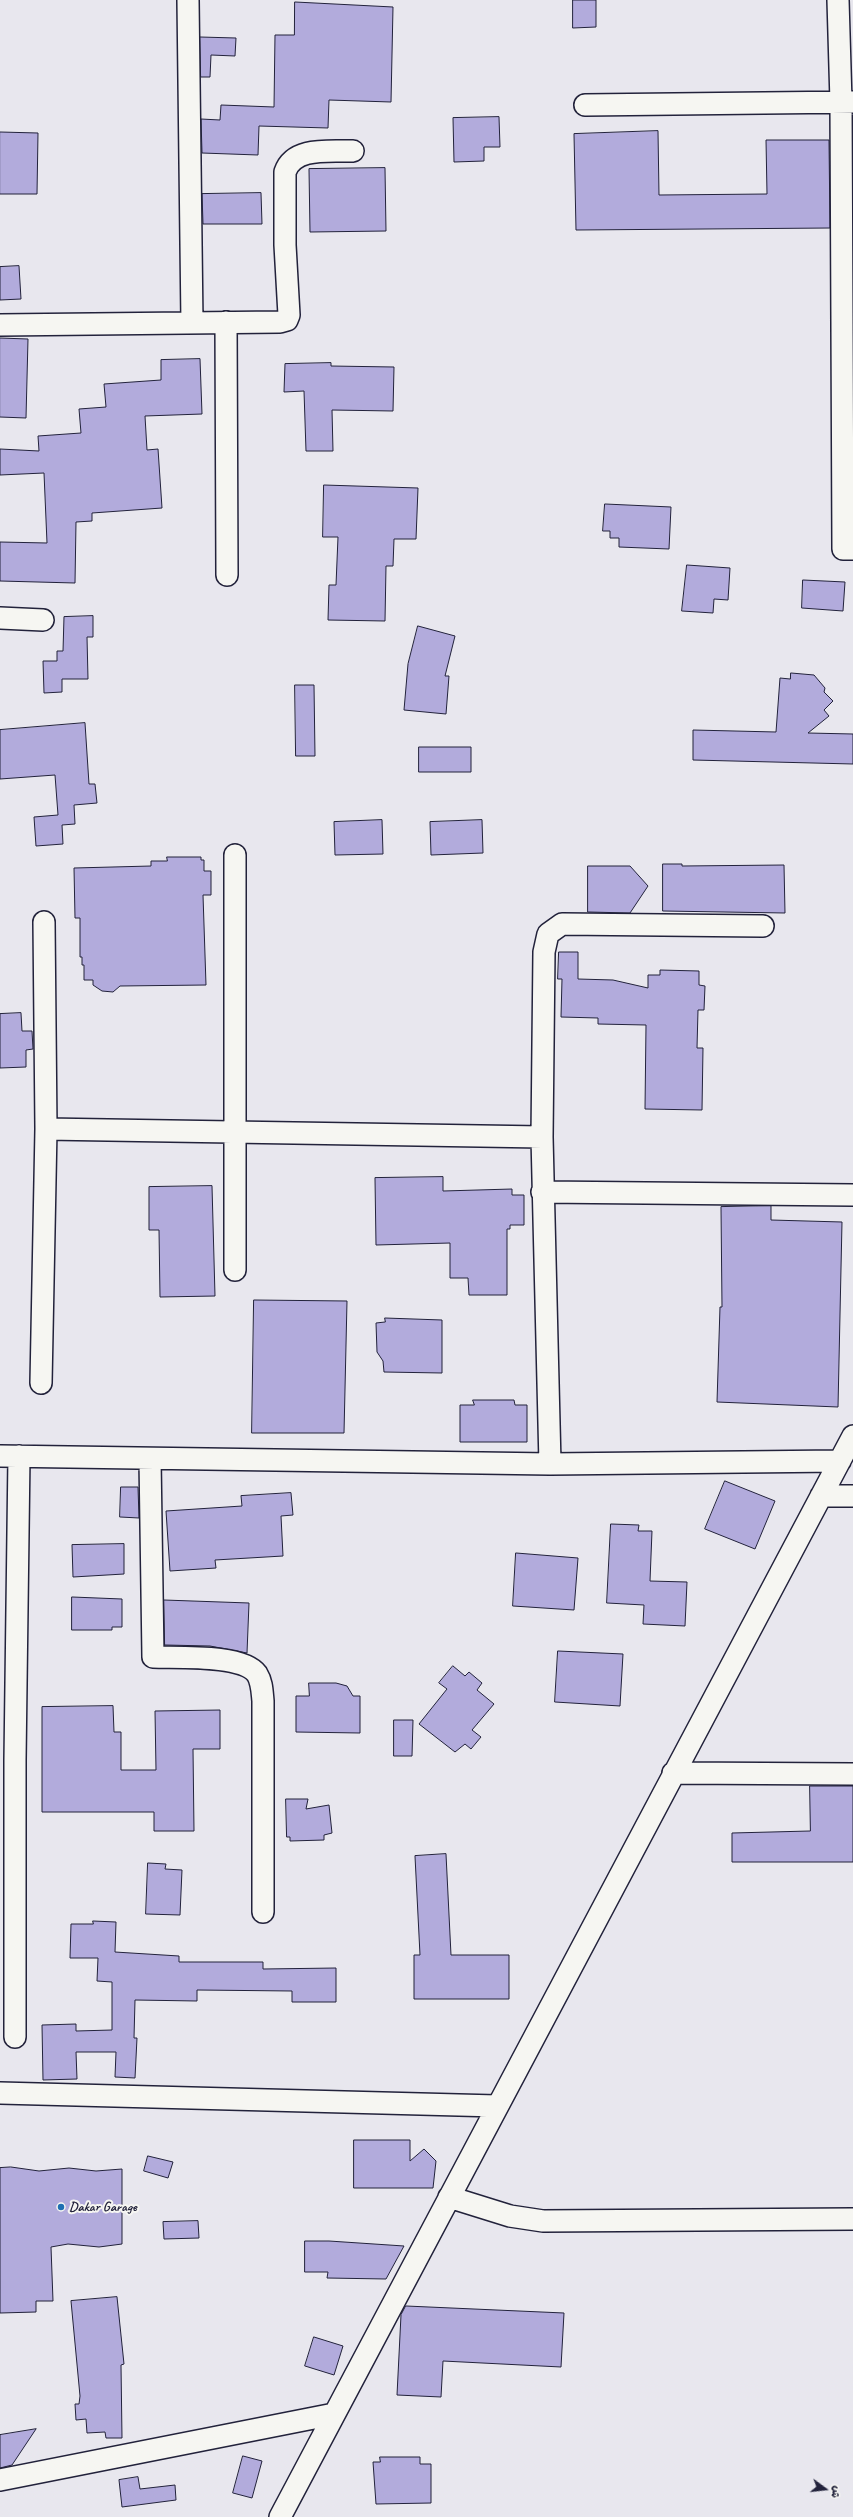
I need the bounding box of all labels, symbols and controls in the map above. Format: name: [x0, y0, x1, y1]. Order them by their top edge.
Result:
place label: Dakar Garage: [69, 2199, 137, 2215]
marker: Dakar Garage: [56, 2202, 66, 2212]
north arrow: [805, 2469, 845, 2509]
text: ش: [828, 2484, 845, 2500]

